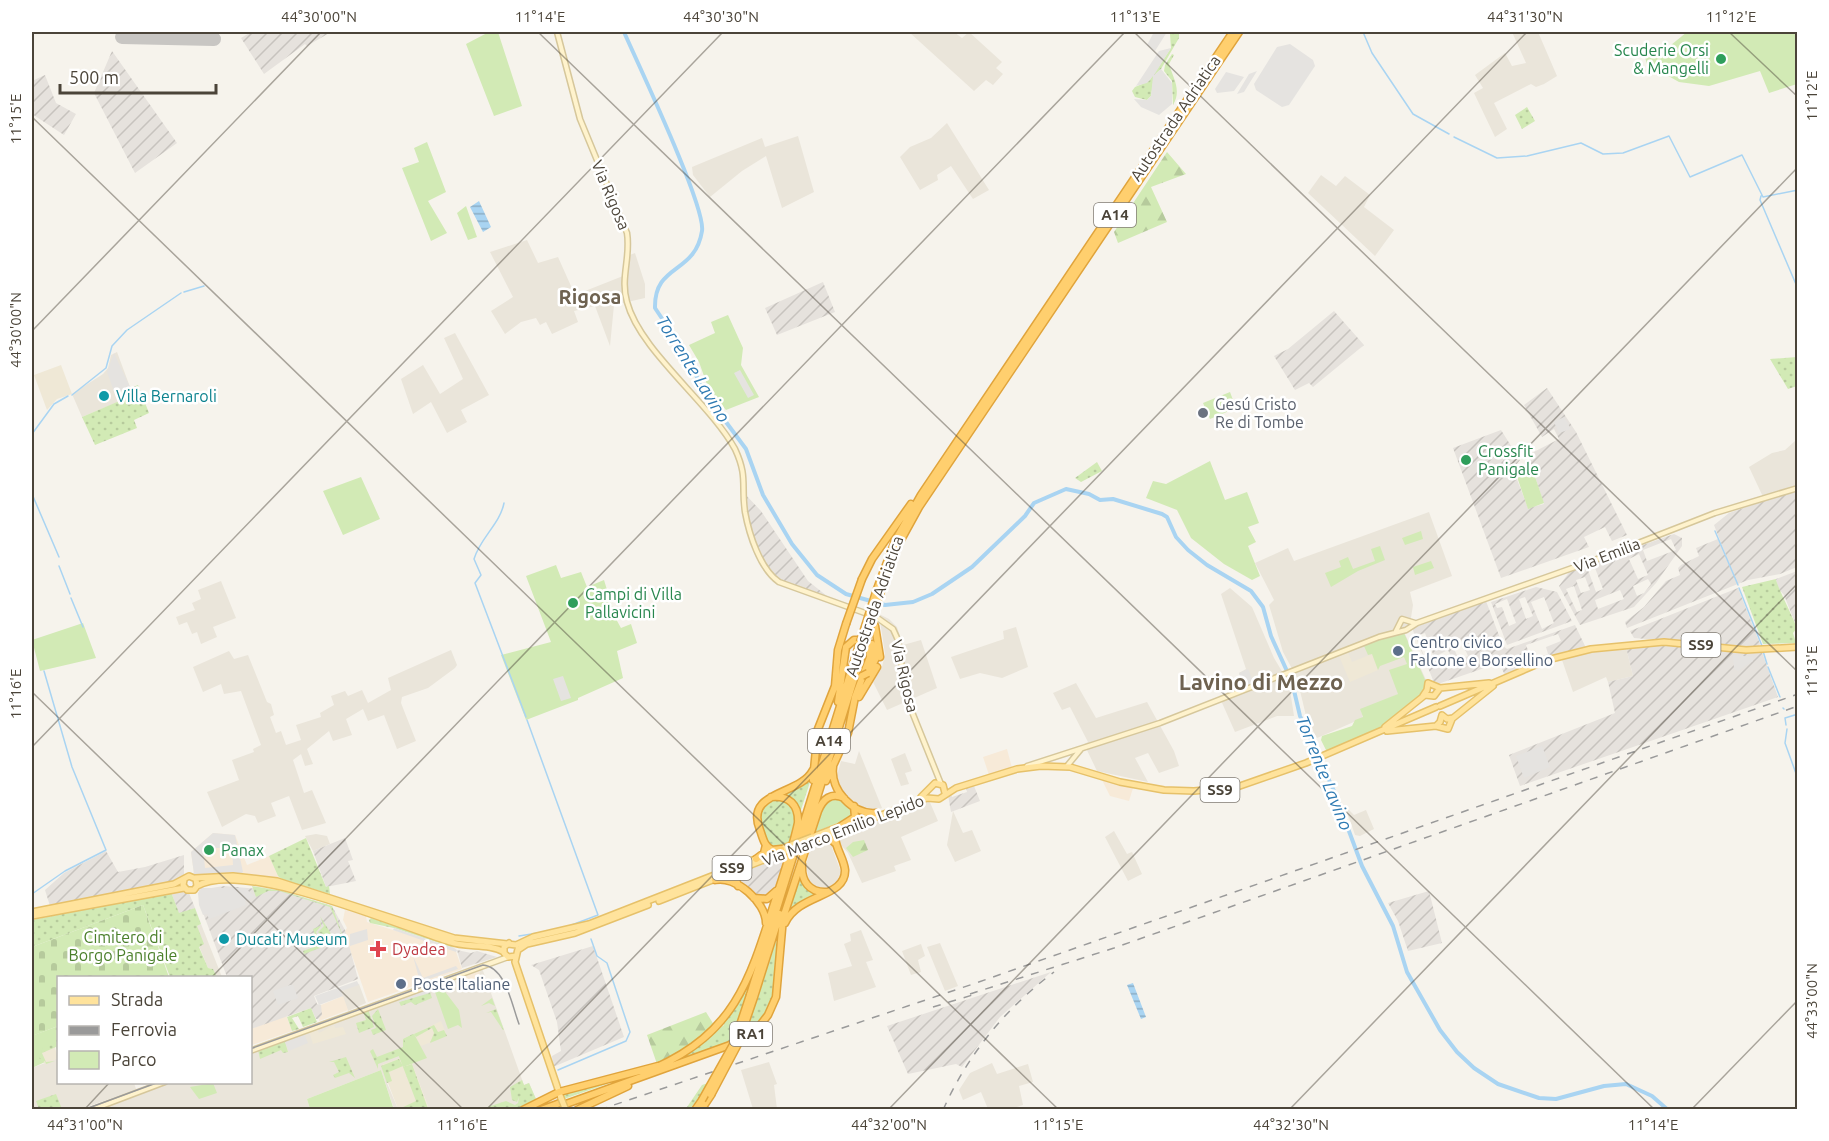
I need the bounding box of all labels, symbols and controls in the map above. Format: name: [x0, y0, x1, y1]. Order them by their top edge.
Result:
text: 44°30'00"N: [281, 8, 357, 25]
text: 11°14'E: [515, 8, 565, 25]
text: 44°30'30"N: [683, 8, 759, 25]
text: 11°13'E: [1110, 8, 1160, 25]
text: 44°31'30"N: [1487, 8, 1563, 25]
text: 11°12'E: [1706, 8, 1756, 25]
place label: Scuderie Orsi & Mangelli: [1614, 41, 1709, 77]
street label: Autostrada Adriatica: [1126, 52, 1224, 184]
marker: Scuderie Orsi & Mangelli: [1714, 52, 1728, 66]
scale bar: [60, 57, 216, 95]
text: 500 m: [69, 67, 119, 87]
text: 11°12'E: [1803, 71, 1820, 121]
text: 11°15'E: [7, 94, 24, 144]
street label: Via Rigosa: [588, 157, 634, 233]
road number: A14: [1094, 203, 1136, 227]
district label: Rigosa: [559, 285, 621, 308]
text: 44°30'00"N: [7, 292, 24, 368]
water label: Torrente Lavino: [653, 311, 735, 426]
place label: Villa Bernaroli: [116, 387, 217, 405]
marker: Villa Bernaroli: [97, 389, 111, 403]
place label: Gesú Cristo Re di Tombe: [1215, 395, 1304, 431]
marker: Gesú Cristo Re di Tombe: [1196, 406, 1210, 420]
place label: Crossfit Panigale: [1478, 442, 1539, 478]
marker: Crossfit Panigale: [1459, 453, 1473, 467]
street label: Autostrada Adriatica: [841, 533, 907, 679]
street label: Via Emilia: [1571, 534, 1643, 576]
place label: Campi di Villa Pallavicini: [585, 585, 682, 621]
marker: Campi di Villa Pallavicini: [566, 596, 580, 610]
place label: Centro civico Falcone e Borsellino: [1410, 633, 1553, 669]
road number: SS9: [1682, 633, 1720, 657]
street label: Via Rigosa: [888, 638, 922, 714]
marker: Centro civico Falcone e Borsellino: [1391, 644, 1405, 658]
text: 11°13'E: [1803, 646, 1820, 696]
text: 11°16'E: [7, 669, 24, 719]
district label: Lavino di Mezzo: [1179, 669, 1343, 694]
water label: Torrente Lavino: [1293, 712, 1357, 833]
road number: A14: [808, 729, 850, 753]
road number: SS9: [1200, 778, 1240, 802]
street label: Via Marco Emilio Lepido: [760, 791, 926, 869]
place label: Panax: [221, 841, 264, 859]
marker: Panax: [202, 843, 216, 857]
road number: SS9: [712, 856, 752, 880]
park label: Cimitero di Borgo Panigale: [69, 928, 177, 964]
place label: Ducati Museum: [236, 930, 348, 948]
marker: Ducati Museum: [217, 932, 231, 946]
marker: Dyadea: [369, 940, 387, 958]
place label: Dyadea: [392, 940, 446, 958]
text: 44°33'00"N: [1803, 963, 1820, 1039]
place label: Poste Italiane: [413, 975, 510, 993]
legend: [57, 976, 252, 1084]
marker: Poste Italiane: [394, 977, 408, 991]
text: Strada: [111, 989, 163, 1009]
text: Ferrovia: [111, 1019, 177, 1039]
road number: RA1: [730, 1022, 772, 1046]
text: Parco: [111, 1049, 157, 1069]
text: 44°31'00"N: [47, 1116, 123, 1133]
text: 11°16'E: [437, 1116, 487, 1133]
text: 44°32'00"N: [851, 1116, 927, 1133]
text: 11°15'E: [1033, 1116, 1083, 1133]
text: 44°32'30"N: [1253, 1116, 1329, 1133]
text: 11°14'E: [1628, 1116, 1678, 1133]

